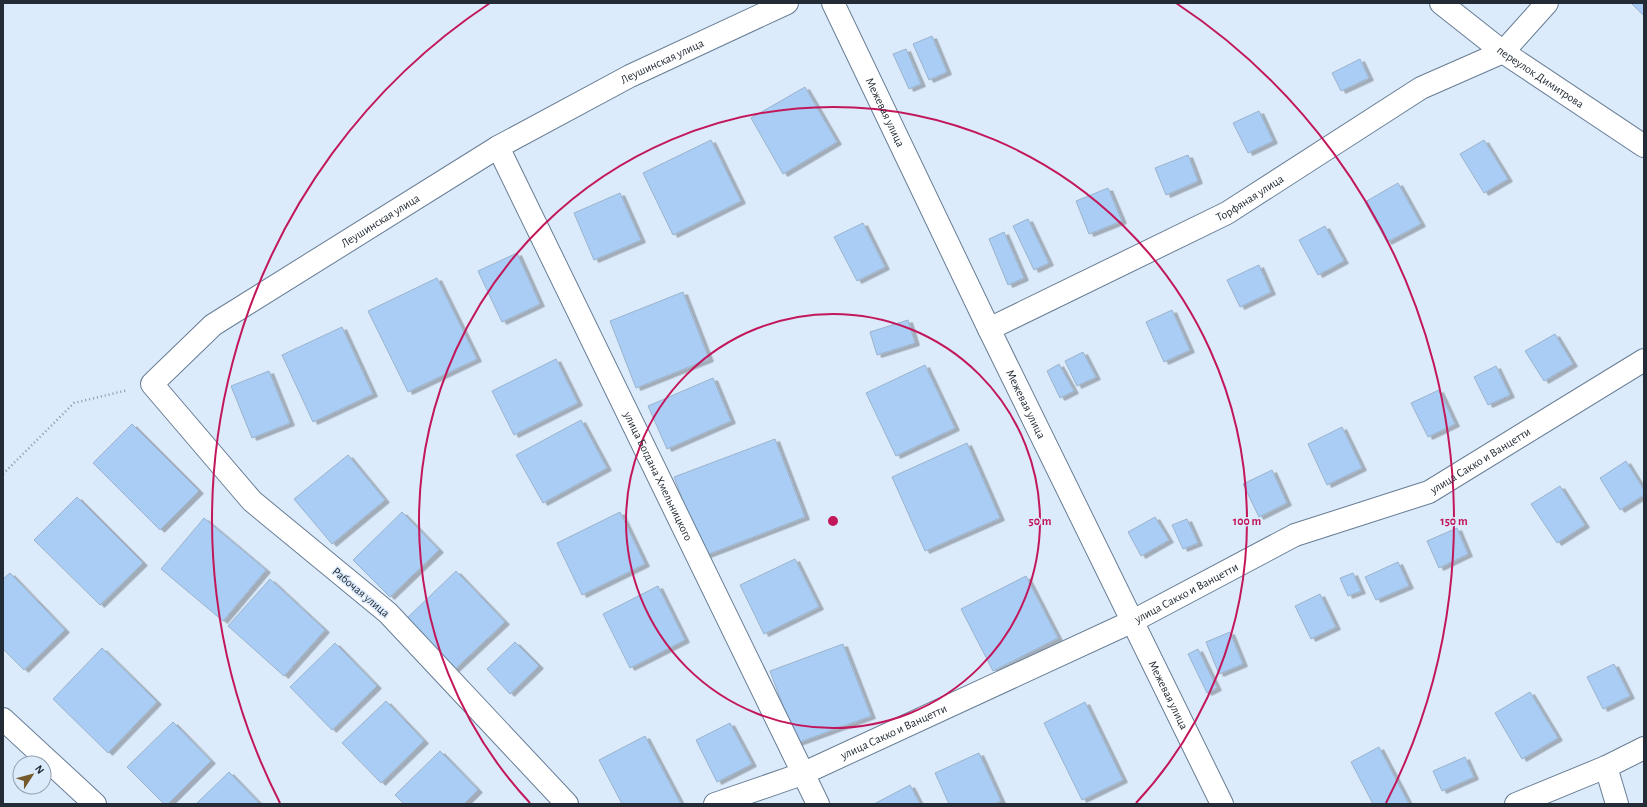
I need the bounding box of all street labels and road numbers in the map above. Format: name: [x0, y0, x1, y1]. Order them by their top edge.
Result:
street label: Леушинская улица: [619, 36, 706, 86]
street label: переулок Димитрова: [1495, 44, 1586, 110]
street label: Межевая улица: [864, 76, 907, 149]
street label: Торфяная улица: [1214, 172, 1286, 223]
street label: Леушинская улица: [339, 191, 422, 249]
street label: Межевая улица: [1004, 368, 1048, 441]
street label: улица Богдана Хмельницкого: [620, 409, 695, 543]
street label: улица Сакко и Ванцетти: [1427, 425, 1533, 497]
street label: улица Сакко и Ванцетти: [1132, 560, 1240, 626]
street label: Рабочая улица: [330, 565, 392, 620]
street label: Межевая улица: [1147, 658, 1191, 732]
street label: улица Сакко и Ванцетти: [838, 702, 949, 763]

